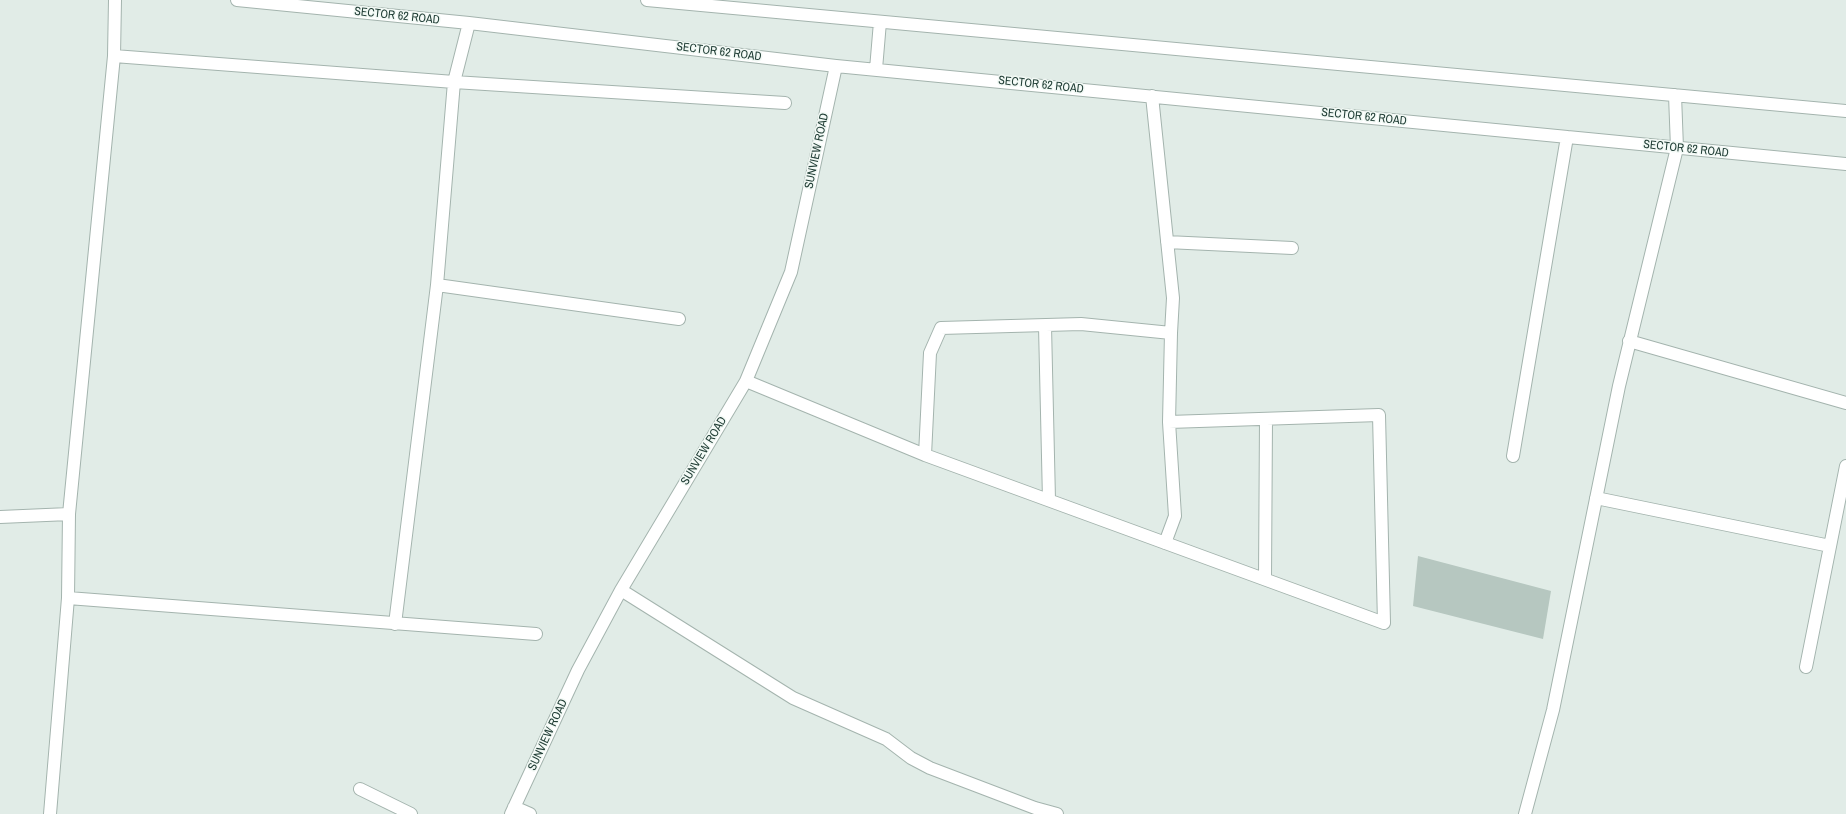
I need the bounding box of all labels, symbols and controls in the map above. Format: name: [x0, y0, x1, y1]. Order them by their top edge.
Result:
street label: SECTOR 62 ROAD: [354, 4, 440, 28]
street label: SECTOR 62 ROAD: [676, 40, 762, 64]
street label: SECTOR 62 ROAD: [998, 73, 1084, 97]
street label: SECTOR 62 ROAD: [1321, 105, 1407, 129]
street label: SUNVIEW ROAD: [802, 112, 832, 190]
street label: SECTOR 62 ROAD: [1643, 137, 1729, 161]
street label: SUNVIEW ROAD: [678, 414, 730, 488]
street label: SUNVIEW ROAD: [525, 697, 571, 773]

